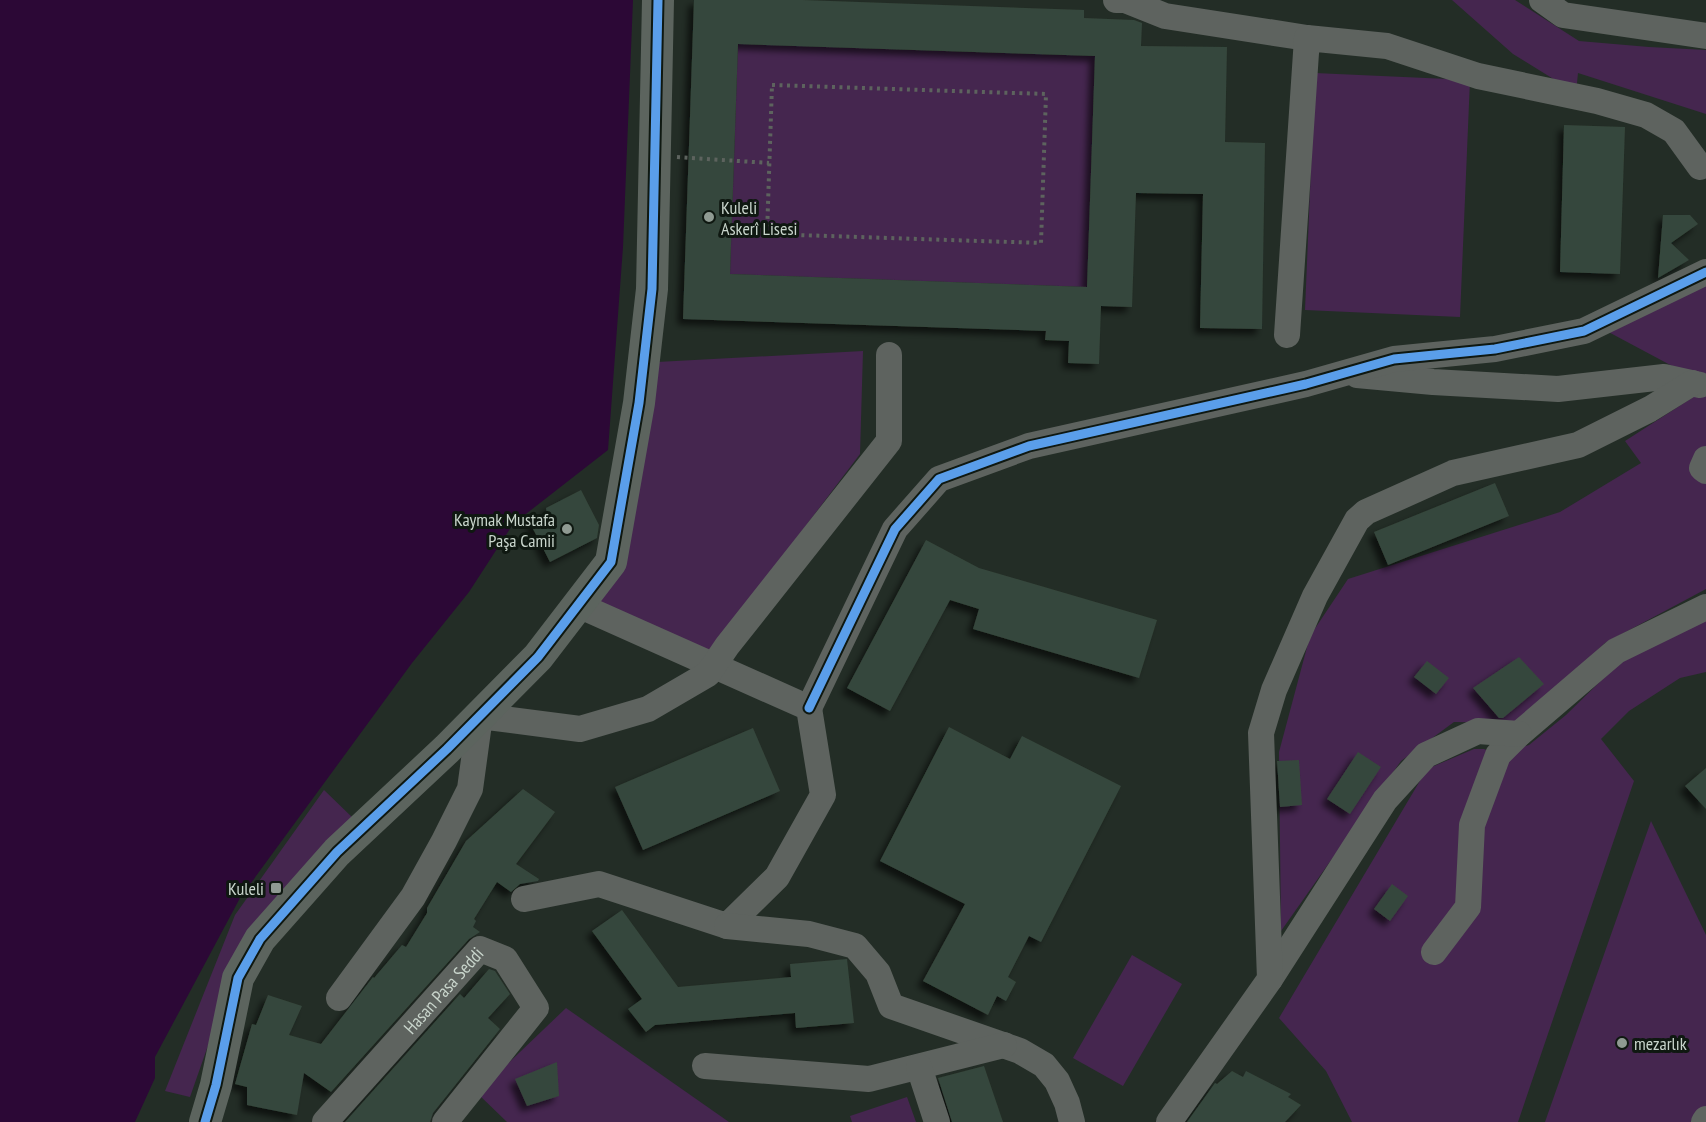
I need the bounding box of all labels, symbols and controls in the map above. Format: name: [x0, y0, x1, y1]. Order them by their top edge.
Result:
place label: Kuleli Askerî Lisesi: [721, 196, 797, 240]
marker: Kuleli Askerî Lisesi: [702, 210, 716, 224]
place label: Kaymak Mustafa Paşa Camii: [454, 508, 555, 552]
marker: Kaymak Mustafa Paşa Camii: [560, 522, 574, 536]
place label: Kuleli: [228, 877, 264, 900]
marker: Kuleli: [269, 881, 283, 895]
street label: Hasan Pasa Seddi: [398, 942, 488, 1038]
place label: mezarlık: [1634, 1032, 1687, 1055]
marker: mezarlık: [1615, 1036, 1629, 1050]

